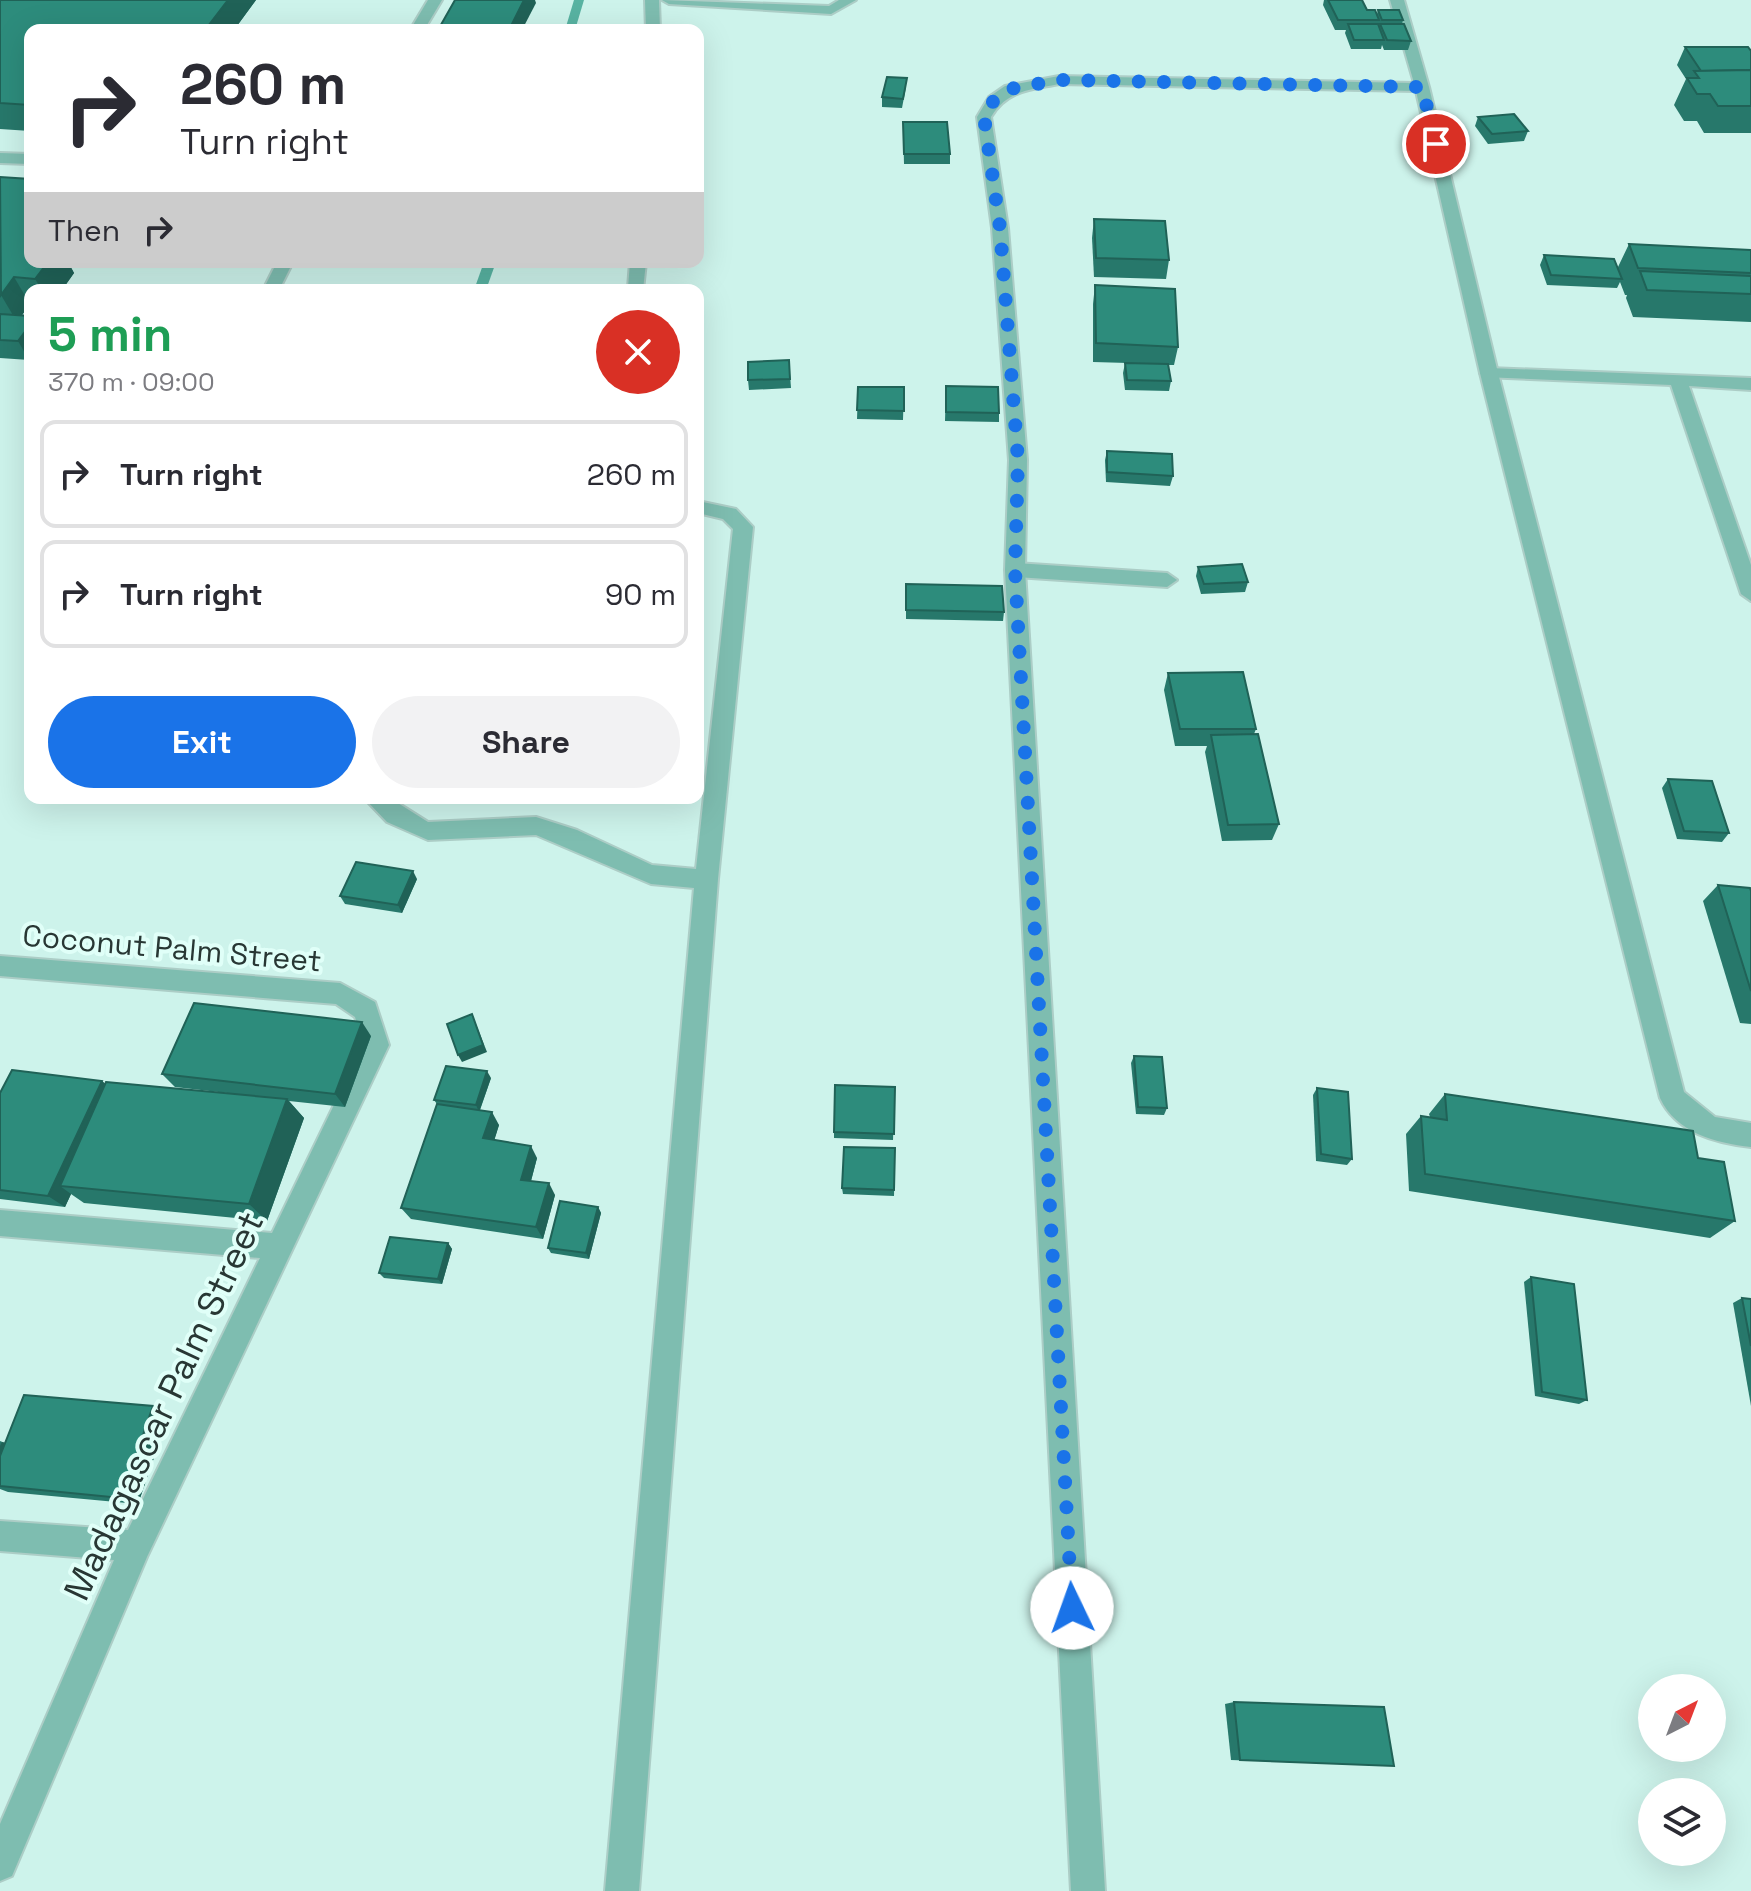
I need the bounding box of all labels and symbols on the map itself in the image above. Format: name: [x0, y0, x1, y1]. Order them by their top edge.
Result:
pin: [1402, 110, 1470, 178]
street label: Coconut Palm Street: [21, 916, 323, 980]
street label: Madagascar Palm Street: [54, 1204, 274, 1608]
position arrow: [1030, 1566, 1114, 1650]
north arrow: [1638, 1674, 1726, 1762]

